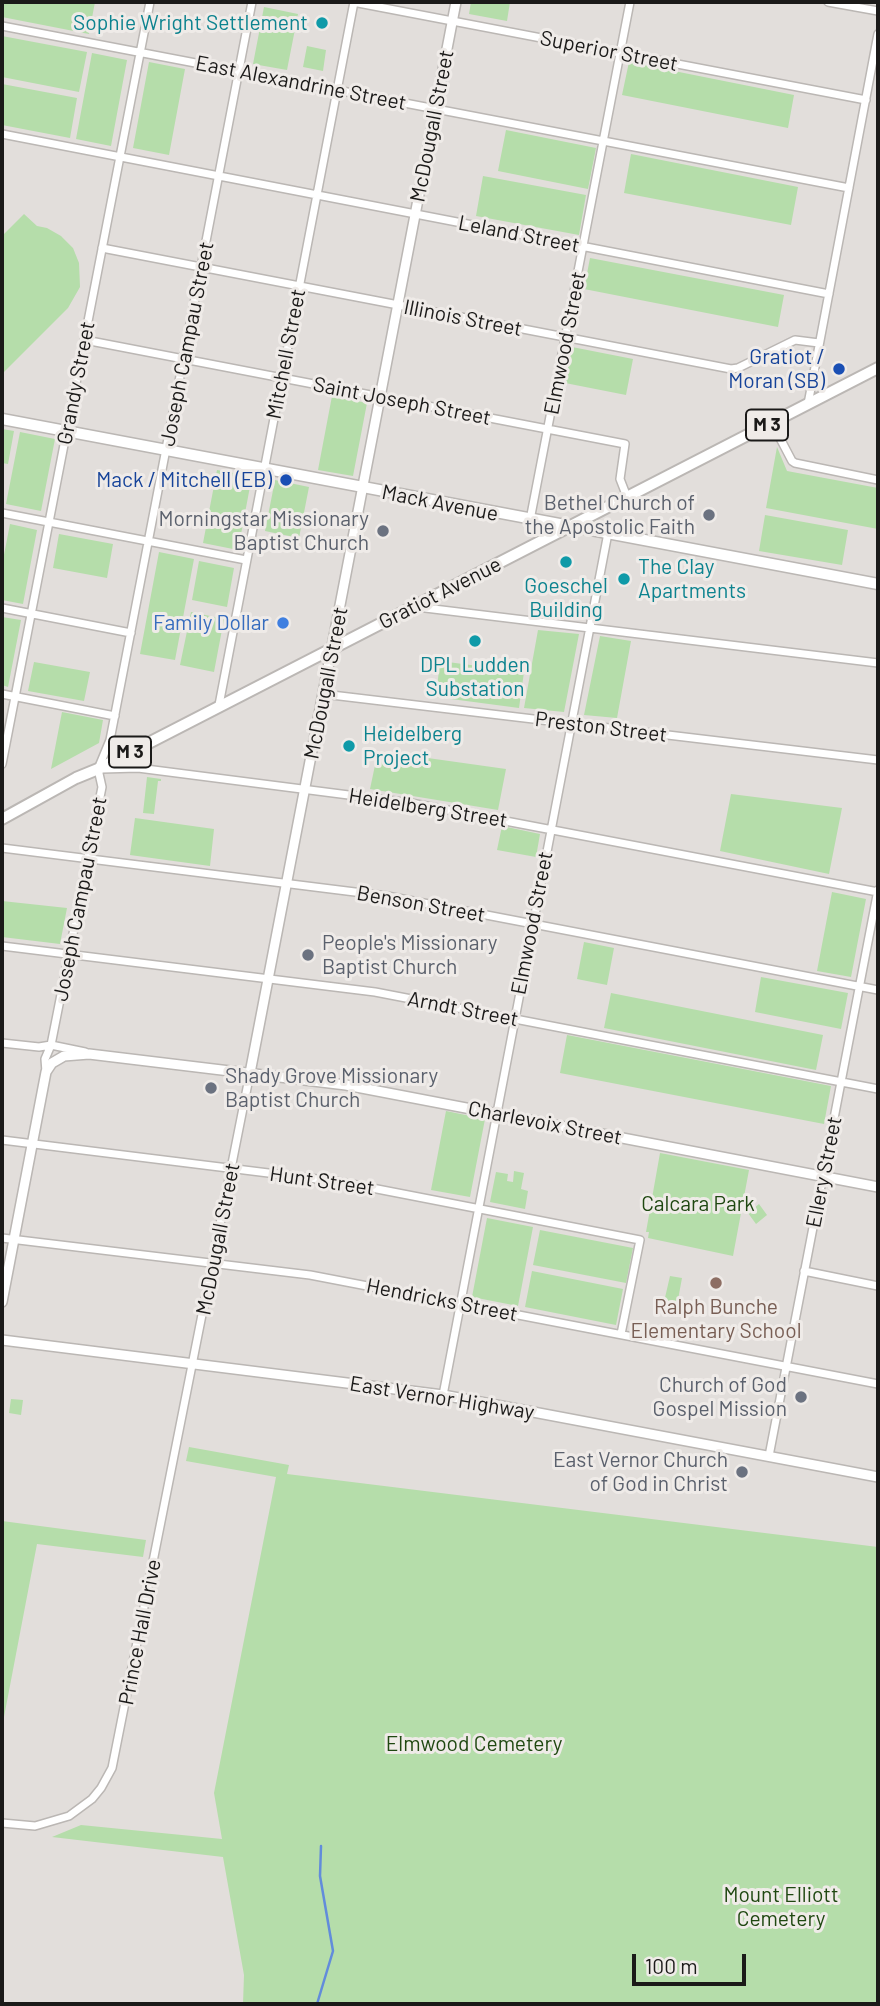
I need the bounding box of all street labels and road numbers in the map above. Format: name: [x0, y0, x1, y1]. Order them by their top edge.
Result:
street label: Superior Street: [538, 25, 680, 77]
street label: McDougall Street: [405, 48, 459, 204]
street label: East Alexandrine Street: [194, 50, 408, 116]
street label: Leland Street: [456, 210, 582, 258]
street label: Joseph Campau Street: [155, 240, 219, 448]
street label: Elmwood Street: [539, 269, 591, 417]
street label: Mitchell Street: [261, 287, 311, 421]
street label: Illinois Street: [402, 294, 524, 342]
street label: Grandy Street: [52, 319, 100, 447]
street label: Saint Joseph Street: [311, 371, 493, 431]
road number: M 3: [746, 410, 788, 440]
street label: Mack Avenue: [380, 479, 500, 527]
street label: Gratiot Avenue: [375, 551, 505, 635]
street label: McDougall Street: [299, 605, 353, 761]
street label: Preston Street: [534, 706, 668, 748]
road number: M 3: [109, 736, 151, 768]
street label: Heidelberg Street: [347, 783, 509, 833]
street label: Joseph Campau Street: [48, 795, 112, 1003]
street label: Elmwood Street: [506, 849, 558, 997]
street label: Benson Street: [355, 880, 487, 928]
street label: Arndt Street: [406, 986, 520, 1032]
street label: Charlevoix Street: [466, 1096, 624, 1150]
street label: Ellery Street: [801, 1114, 847, 1230]
street label: McDougall Street: [191, 1161, 245, 1317]
street label: Hunt Street: [268, 1161, 376, 1201]
street label: Hendricks Street: [364, 1273, 520, 1327]
street label: East Vernor Highway: [348, 1371, 536, 1425]
street label: Prince Hall Drive: [114, 1557, 166, 1707]

